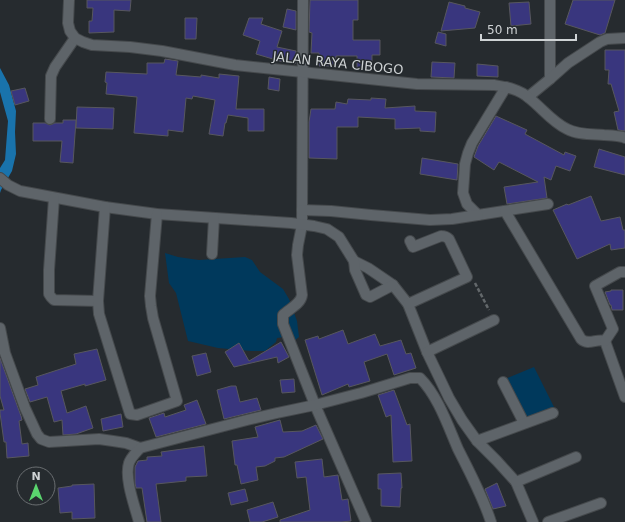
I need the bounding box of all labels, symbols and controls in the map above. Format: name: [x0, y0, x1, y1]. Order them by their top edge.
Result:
scale bar: [481, 16, 576, 42]
text: 50 m: [487, 23, 518, 37]
street label: JALAN RAYA CIBOGO: [271, 49, 404, 77]
north arrow: [16, 466, 56, 506]
text: N: [31, 470, 41, 483]

